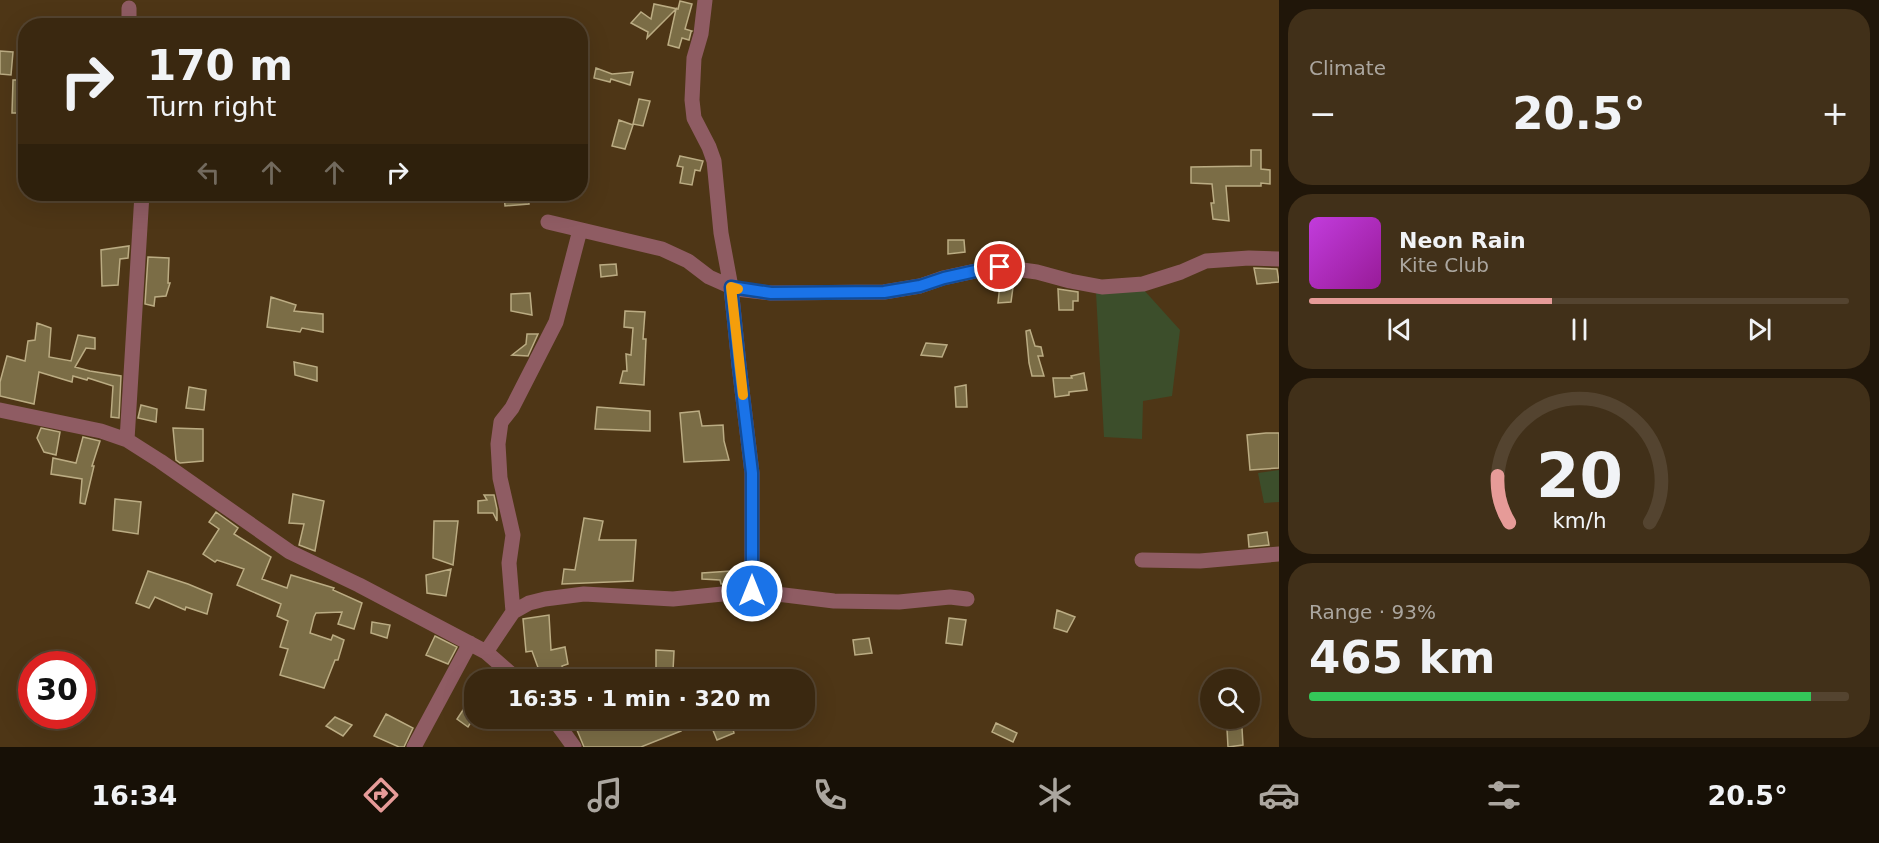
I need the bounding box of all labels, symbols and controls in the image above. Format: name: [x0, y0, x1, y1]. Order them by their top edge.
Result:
text: 170 m: [147, 41, 293, 90]
icon: right: [48, 42, 126, 120]
text: Climate: [1309, 56, 1386, 80]
text: 20.5°: [1512, 87, 1646, 140]
text: Turn right: [147, 91, 276, 122]
text: −: [1309, 94, 1337, 133]
text: +: [1821, 94, 1849, 133]
icon: left: [192, 156, 225, 189]
icon: ahead: [255, 156, 288, 189]
icon: ahead: [318, 156, 351, 189]
icon: right: [381, 156, 414, 189]
text: Neon Rain: [1399, 228, 1526, 253]
pin: [974, 241, 1025, 292]
icon: arrive: [983, 250, 1016, 283]
text: Kite Club: [1399, 253, 1489, 277]
icon: previous: [1383, 313, 1416, 346]
icon: pause: [1563, 313, 1596, 346]
icon: next: [1743, 313, 1776, 346]
text: 20: [1536, 439, 1622, 512]
text: km/h: [1552, 508, 1606, 533]
position arrow: [720, 559, 784, 623]
text: Range · 93%: [1309, 600, 1436, 624]
text: 465 km: [1309, 631, 1495, 684]
speed limit sign: 30: [18, 651, 96, 729]
map controls: [1200, 669, 1260, 729]
button: search: [1200, 669, 1260, 729]
text: 16:35 · 1 min · 320 m: [508, 686, 771, 711]
icon: directions: [360, 774, 402, 816]
icon: music: [584, 774, 626, 816]
icon: phone: [809, 774, 851, 816]
icon: climate: [1034, 774, 1076, 816]
icon: car: [1258, 774, 1300, 816]
icon: filters: [1483, 774, 1525, 816]
text: 16:34: [91, 780, 177, 811]
text: 20.5°: [1708, 780, 1788, 811]

